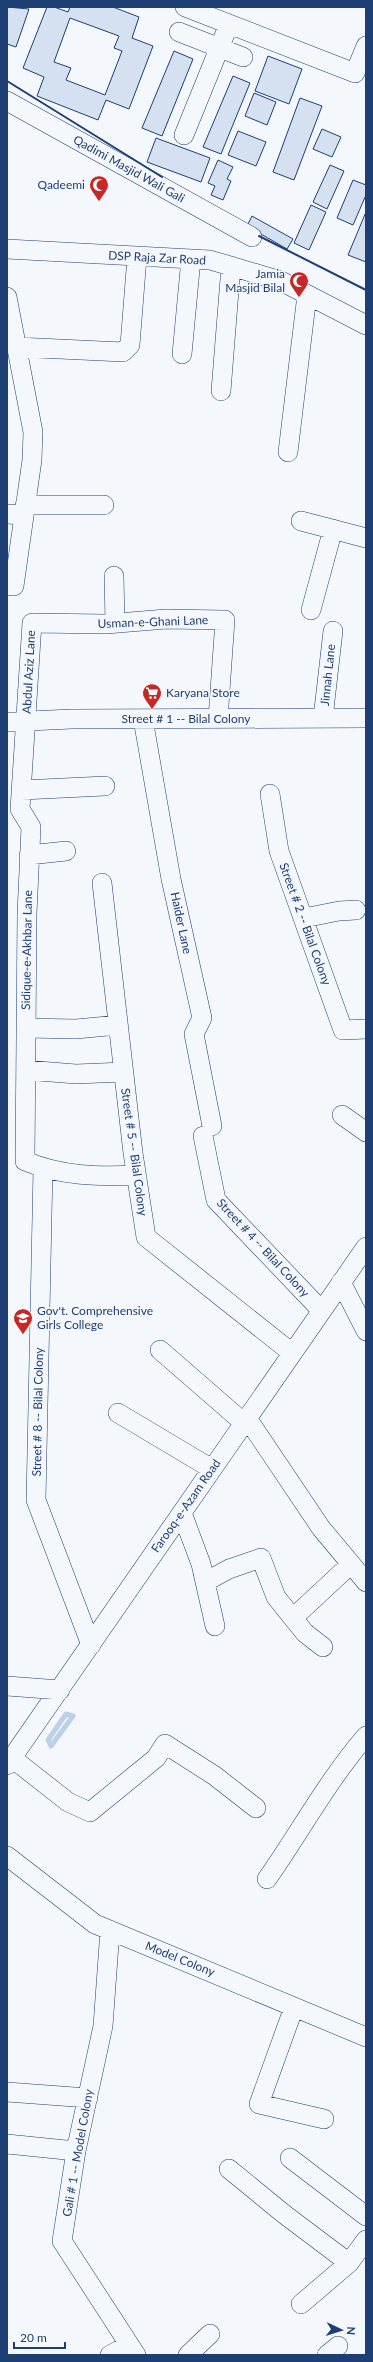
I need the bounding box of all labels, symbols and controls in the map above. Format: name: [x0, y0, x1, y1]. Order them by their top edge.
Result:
street label: Qadimi Masjid Wali Gali: [71, 132, 188, 206]
mosque icon: Qadeemi: [88, 174, 110, 202]
place label: Qadeemi: [37, 177, 85, 192]
street label: DSP Raja Zar Road: [108, 247, 206, 268]
place label: Jamia Masjid Bilal: [225, 266, 285, 295]
mosque icon: Jamia Masjid Bilal: [288, 270, 310, 298]
street label: Usman-e-Ghani Lane: [97, 612, 209, 631]
street label: Abdul Aziz Lane: [19, 630, 38, 714]
street label: Jinnah Lane: [317, 643, 338, 707]
supermarket icon: Karyana Store: [141, 682, 163, 710]
place label: Karyana Store: [166, 685, 240, 700]
street label: Street # 1 -- Bilal Colony: [121, 711, 251, 726]
street label: Street # 2 -- Bilal Colony: [276, 861, 335, 988]
street label: Sidique-e-Akhbar Lane: [18, 890, 35, 1010]
street label: Haider Lane: [168, 890, 195, 955]
street label: Street # 5 -- Bilal Colony: [118, 1087, 151, 1218]
street label: Street # 4 -- Bilal Colony: [214, 1195, 313, 1301]
place label: Gov't. Comprehensive Girls College: [37, 1303, 153, 1332]
school or university icon: Gov't. Comprehensive Girls College: [12, 1307, 34, 1335]
street label: Street # 8 -- Bilal Colony: [29, 1347, 46, 1477]
street label: Farooq-e-Azam Road: [148, 1456, 223, 1555]
street label: Model Colony: [143, 1938, 218, 1980]
street label: Gali # 1 -- Model Colony: [59, 2087, 96, 2218]
north arrow: [321, 2310, 361, 2350]
scale bar: [14, 2324, 65, 2350]
text: N: [345, 2326, 358, 2335]
text: 20 m: [20, 2330, 47, 2345]

